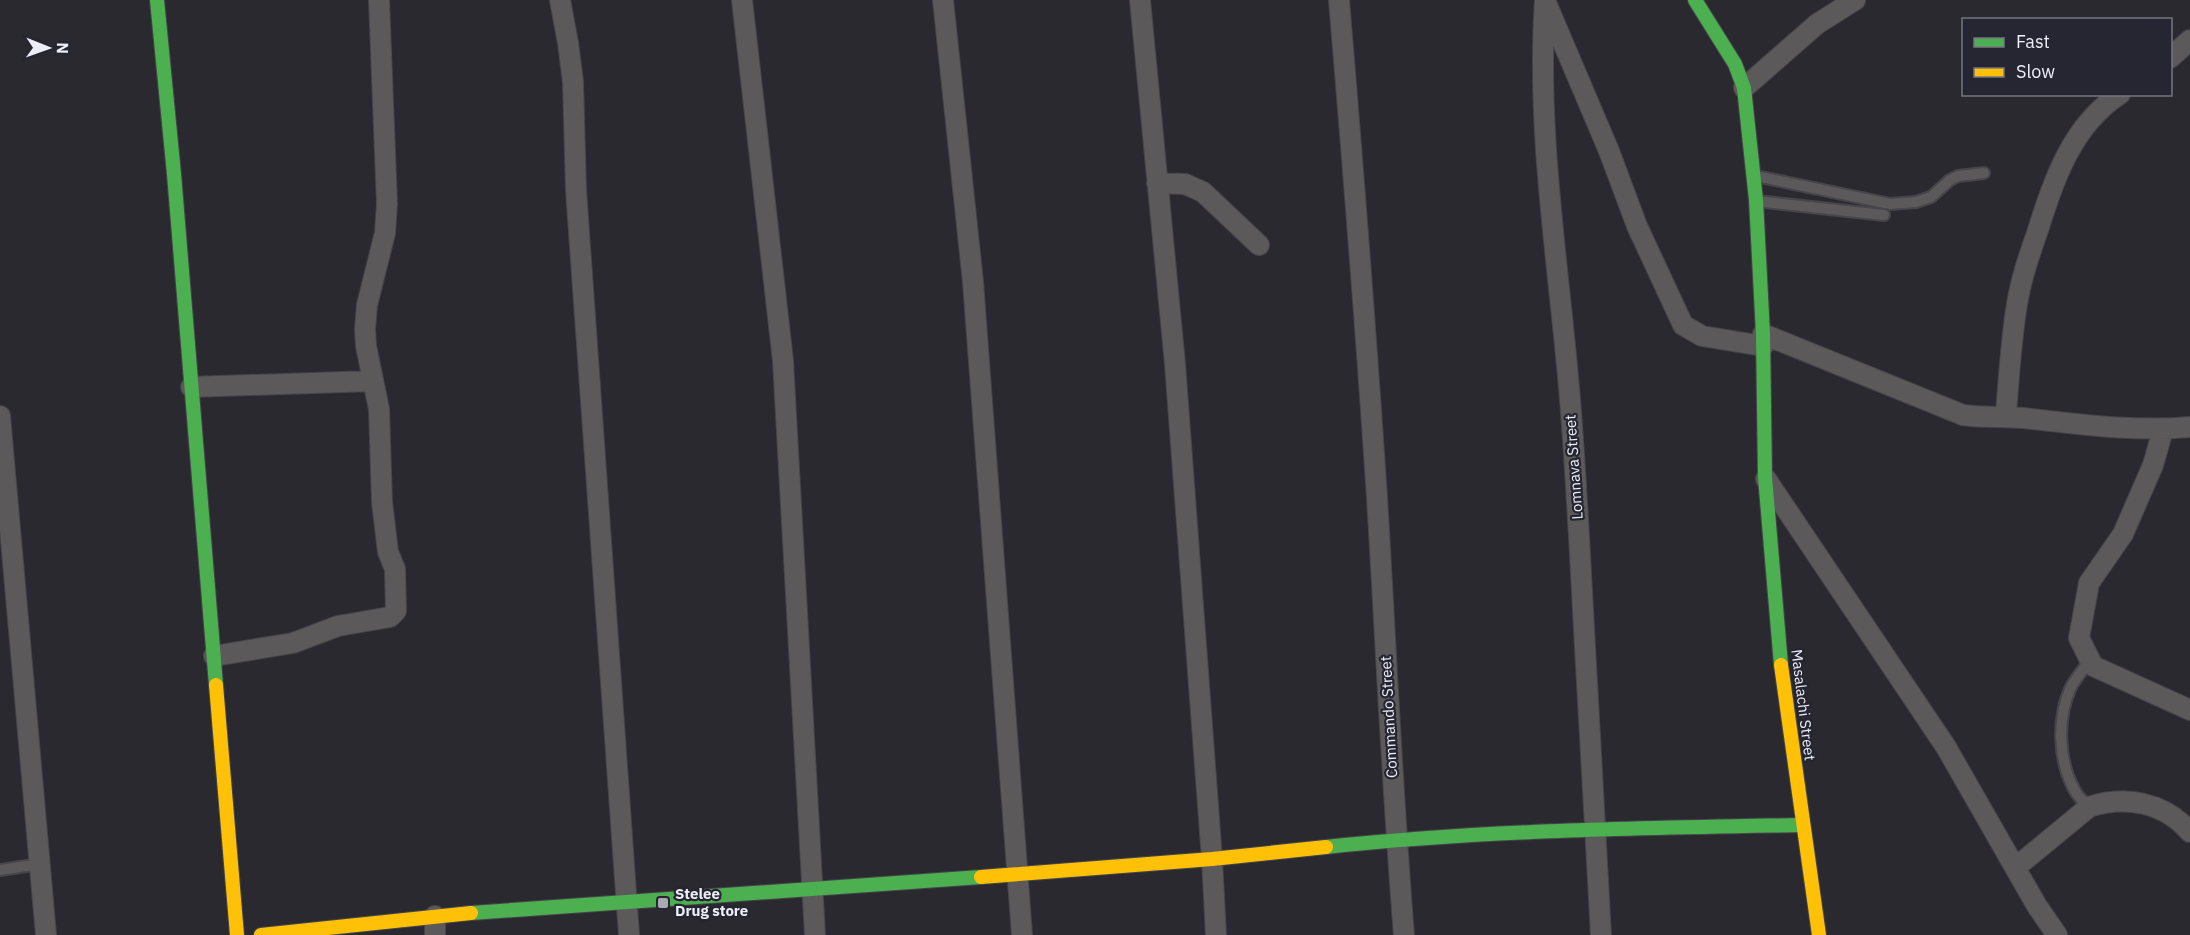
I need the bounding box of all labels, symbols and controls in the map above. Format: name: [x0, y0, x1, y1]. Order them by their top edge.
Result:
north arrow: [18, 18, 78, 78]
legend: [1962, 18, 2172, 96]
text: Fast: [2016, 30, 2050, 53]
text: N: [53, 42, 73, 54]
text: Slow: [2016, 60, 2055, 83]
street label: Lomnava Street: [1560, 414, 1587, 520]
street label: Masalachi Street: [1787, 648, 1820, 762]
street label: Commando Street: [1376, 655, 1401, 779]
place label: Stelee Drug store: [675, 884, 748, 920]
marker: Stelee Drug store: [656, 896, 670, 910]

